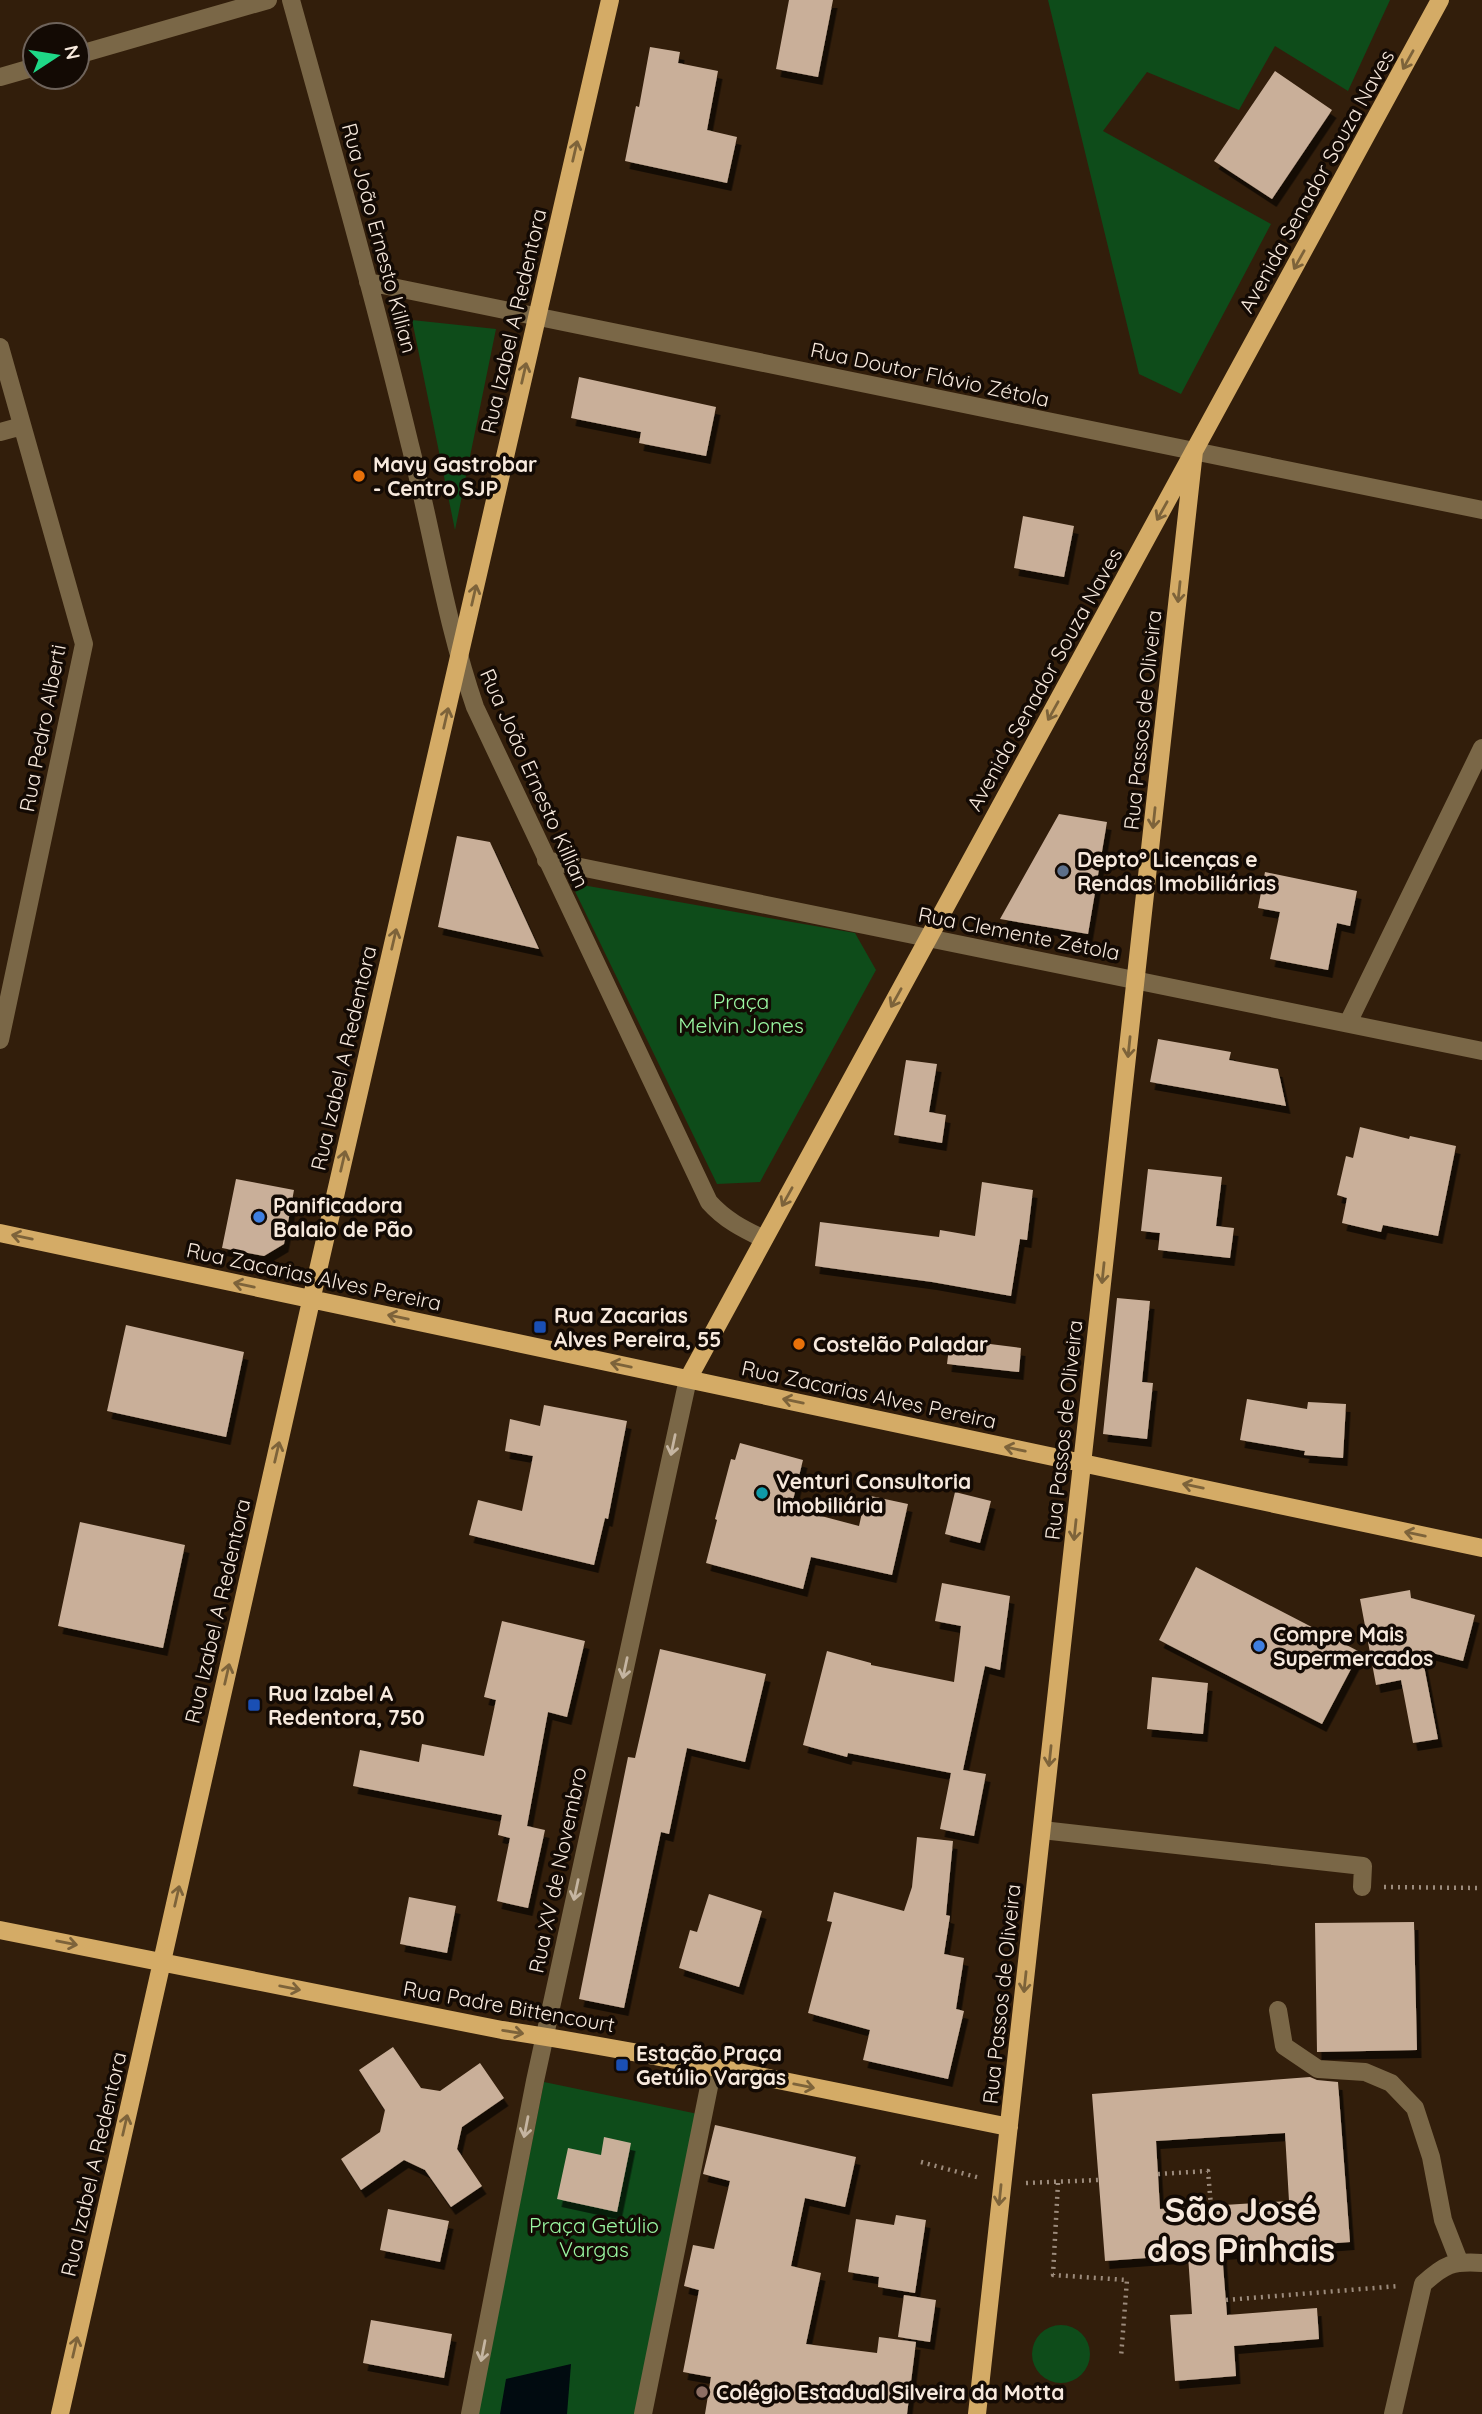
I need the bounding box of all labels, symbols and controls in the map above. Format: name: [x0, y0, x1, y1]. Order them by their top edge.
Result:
north arrow: [21, 21, 91, 91]
text: N: [59, 43, 86, 62]
street label: Avenida Senador Souza Naves: [1233, 45, 1399, 317]
one-way arrow: [1400, 49, 1414, 70]
street label: Rua João Ernesto Killian: [337, 120, 423, 356]
one-way arrow: [569, 140, 582, 163]
street label: Rua Izabel A Redentora: [475, 206, 551, 436]
one-way arrow: [1291, 249, 1305, 269]
street label: Rua Doutor Flávio Zétola: [808, 336, 1052, 412]
one-way arrow: [518, 362, 532, 385]
place label: Mavy Gastrobar - Centro SJP: [373, 451, 537, 501]
marker: Mavy Gastrobar - Centro SJP: [351, 468, 367, 484]
one-way arrow: [1155, 500, 1168, 521]
street label: Avenida Senador Souza Naves: [961, 543, 1127, 815]
one-way arrow: [1172, 580, 1185, 603]
one-way arrow: [468, 584, 481, 607]
street label: Rua Passos de Oliveira: [1118, 609, 1166, 831]
street label: Rua Pedro Alberti: [13, 642, 71, 814]
street label: Rua João Ernesto Killian: [475, 664, 595, 892]
one-way arrow: [1046, 700, 1060, 720]
one-way arrow: [440, 707, 453, 729]
one-way arrow: [1147, 806, 1160, 829]
place label: Deptoº Licenças e Rendas Imobiliárias: [1077, 846, 1276, 896]
marker: Deptoº Licenças e Rendas Imobiliárias: [1055, 863, 1071, 879]
street label: Rua Clemente Zétola: [916, 901, 1122, 965]
one-way arrow: [388, 928, 401, 951]
street label: Rua Izabel A Redentora: [305, 943, 381, 1173]
one-way arrow: [889, 987, 902, 1008]
park label: Praça Melvin Jones: [678, 988, 804, 1038]
one-way arrow: [1122, 1035, 1135, 1058]
one-way arrow: [337, 1150, 350, 1173]
one-way arrow: [780, 1187, 794, 1207]
place label: Panificadora Balaio de Pão: [273, 1192, 413, 1242]
marker: Panificadora Balaio de Pão: [251, 1209, 267, 1225]
one-way arrow: [11, 1230, 34, 1244]
street label: Rua Zacarias Alves Pereira: [184, 1236, 444, 1316]
one-way arrow: [1097, 1261, 1110, 1284]
one-way arrow: [233, 1277, 256, 1291]
place label: Rua Zacarias Alves Pereira, 55: [554, 1302, 721, 1352]
one-way arrow: [387, 1310, 410, 1324]
marker: Rua Zacarias Alves Pereira, 55: [532, 1319, 548, 1335]
street label: Rua Passos de Oliveira: [1039, 1319, 1087, 1541]
place label: Costelão Paladar: [813, 1331, 988, 1357]
marker: Costelão Paladar: [791, 1336, 807, 1352]
street label: Rua Zacarias Alves Pereira: [739, 1354, 999, 1434]
one-way arrow: [610, 1357, 633, 1371]
one-way arrow: [782, 1394, 805, 1408]
one-way arrow: [666, 1433, 680, 1456]
one-way arrow: [270, 1441, 284, 1464]
one-way arrow: [1004, 1441, 1027, 1455]
place label: Venturi Consultoria Imobiliária: [776, 1468, 971, 1518]
one-way arrow: [1182, 1479, 1205, 1493]
marker: Venturi Consultoria Imobiliária: [754, 1485, 770, 1501]
street label: Rua Izabel A Redentora: [179, 1496, 255, 1726]
one-way arrow: [1068, 1518, 1081, 1541]
one-way arrow: [1404, 1526, 1427, 1540]
place label: Compre Mais Supermercados: [1273, 1621, 1433, 1671]
marker: Compre Mais Supermercados: [1251, 1638, 1267, 1654]
one-way arrow: [617, 1656, 631, 1679]
one-way arrow: [220, 1663, 234, 1686]
place label: Rua Izabel A Redentora, 750: [268, 1680, 425, 1730]
marker: Rua Izabel A Redentora, 750: [246, 1697, 262, 1713]
one-way arrow: [1043, 1744, 1056, 1767]
street label: Rua XV de Novembro: [522, 1765, 592, 1975]
one-way arrow: [569, 1878, 582, 1901]
street label: Rua Passos de Oliveira: [977, 1883, 1025, 2105]
one-way arrow: [170, 1885, 184, 1908]
one-way arrow: [55, 1937, 78, 1951]
one-way arrow: [1018, 1970, 1031, 1993]
street label: Rua Padre Bittencourt: [401, 1975, 617, 2037]
one-way arrow: [278, 1981, 301, 1995]
one-way arrow: [501, 2025, 524, 2038]
place label: Estação Praça Getúlio Vargas: [636, 2040, 786, 2090]
street label: Rua Izabel A Redentora: [55, 2049, 131, 2279]
marker: Estação Praça Getúlio Vargas: [614, 2057, 630, 2073]
one-way arrow: [792, 2079, 815, 2093]
one-way arrow: [119, 2115, 132, 2137]
one-way arrow: [519, 2115, 533, 2138]
one-way arrow: [993, 2183, 1006, 2205]
district label: São José dos Pinhais: [1147, 2187, 1335, 2271]
park label: Praça Getúlio Vargas: [529, 2212, 659, 2262]
one-way arrow: [69, 2336, 82, 2359]
one-way arrow: [475, 2339, 489, 2362]
place label: Colégio Estadual Silveira da Motta: [716, 2379, 1064, 2405]
marker: Colégio Estadual Silveira da Motta: [694, 2384, 710, 2400]

